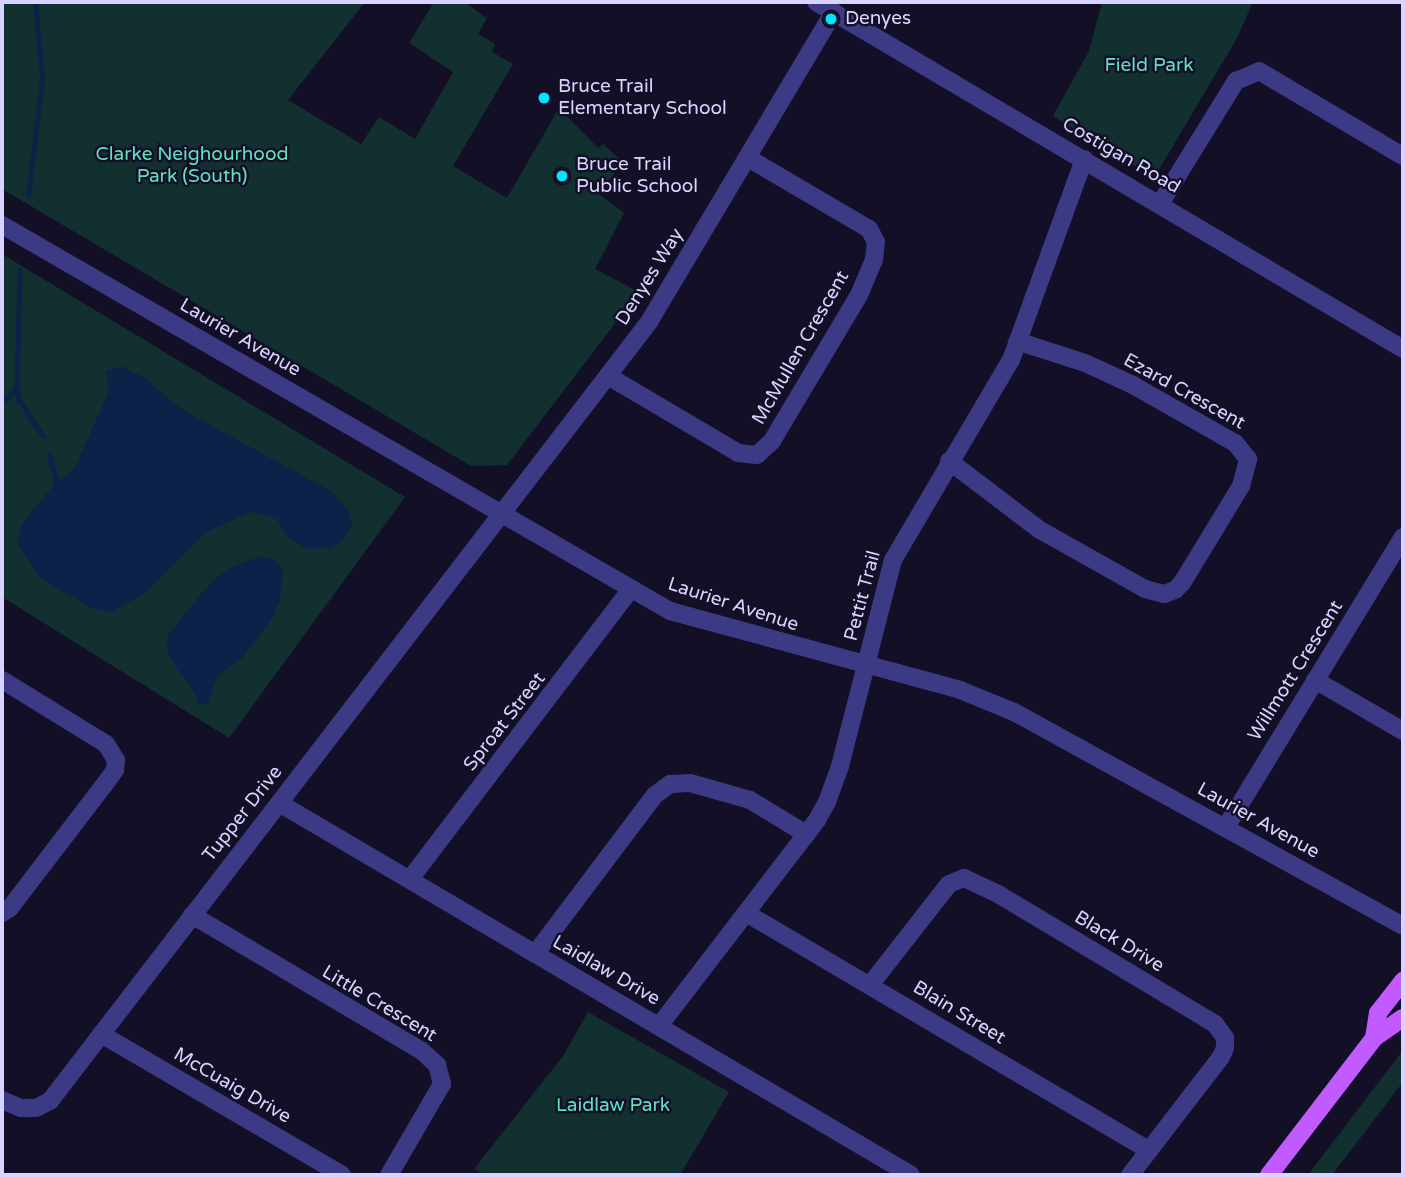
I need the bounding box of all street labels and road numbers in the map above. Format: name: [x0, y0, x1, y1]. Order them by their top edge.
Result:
street label: Costigan Road: [1058, 113, 1184, 199]
street label: Denyes Way: [611, 224, 689, 330]
street label: McMullen Crescent: [748, 267, 854, 429]
street label: Laurier Avenue: [175, 294, 305, 382]
street label: Ezard Crescent: [1119, 349, 1249, 435]
street label: Pettit Trail: [840, 548, 886, 644]
street label: Laurier Avenue: [665, 573, 801, 637]
street label: Willmott Crescent: [1244, 597, 1348, 745]
street label: Sproat Street: [459, 668, 551, 776]
street label: Tupper Drive: [198, 761, 288, 867]
street label: Laurier Avenue: [1193, 778, 1323, 864]
street label: Black Drive: [1070, 906, 1168, 978]
street label: Laidlaw Drive: [548, 931, 664, 1011]
street label: Little Crescent: [317, 961, 441, 1047]
street label: Blain Street: [909, 976, 1009, 1050]
street label: McCuaig Drive: [169, 1043, 295, 1129]

